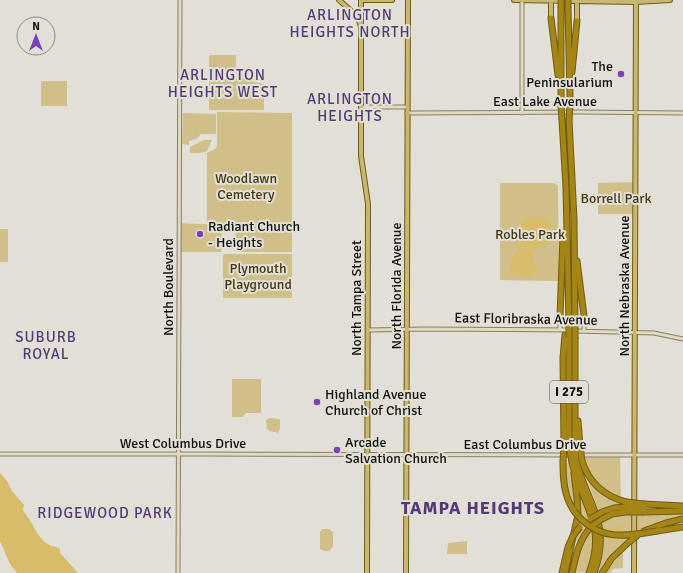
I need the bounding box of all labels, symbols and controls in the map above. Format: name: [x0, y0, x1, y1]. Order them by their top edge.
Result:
district label: ARLINGTON HEIGHTS NORTH: [289, 6, 411, 41]
north arrow: [16, 16, 56, 56]
text: N: [32, 20, 40, 33]
place label: The Peninsularium: [526, 58, 613, 91]
district label: ARLINGTON HEIGHTS WEST: [168, 66, 278, 101]
marker: The Peninsularium: [616, 69, 626, 79]
district label: ARLINGTON HEIGHTS: [307, 90, 393, 125]
street label: East Lake Avenue: [493, 93, 597, 110]
park label: Woodlawn Cemetery: [215, 170, 277, 203]
park label: Borrell Park: [581, 190, 651, 207]
street label: North Nebraska Avenue: [616, 215, 633, 357]
place label: Radiant Church - Heights: [208, 218, 300, 251]
street label: North Florida Avenue: [388, 223, 405, 349]
park label: Robles Park: [495, 226, 565, 243]
marker: Radiant Church - Heights: [195, 229, 205, 239]
street label: North Boulevard: [160, 238, 177, 336]
street label: North Tampa Street: [348, 240, 365, 356]
park label: Plymouth Playground: [224, 260, 292, 293]
street label: East Floribraska Avenue: [454, 309, 598, 329]
district label: SUBURB ROYAL: [15, 328, 77, 363]
road number: I 275: [550, 381, 588, 403]
place label: Highland Avenue Church of Christ: [325, 386, 426, 419]
marker: Highland Avenue Church of Christ: [312, 397, 322, 407]
place label: Arcade Salvation Church: [345, 434, 447, 467]
street label: West Columbus Drive: [120, 435, 246, 452]
street label: East Columbus Drive: [464, 436, 586, 453]
marker: Arcade Salvation Church: [332, 445, 342, 455]
district label: TAMPA HEIGHTS: [401, 497, 545, 519]
district label: RIDGEWOOD PARK: [37, 504, 173, 522]

